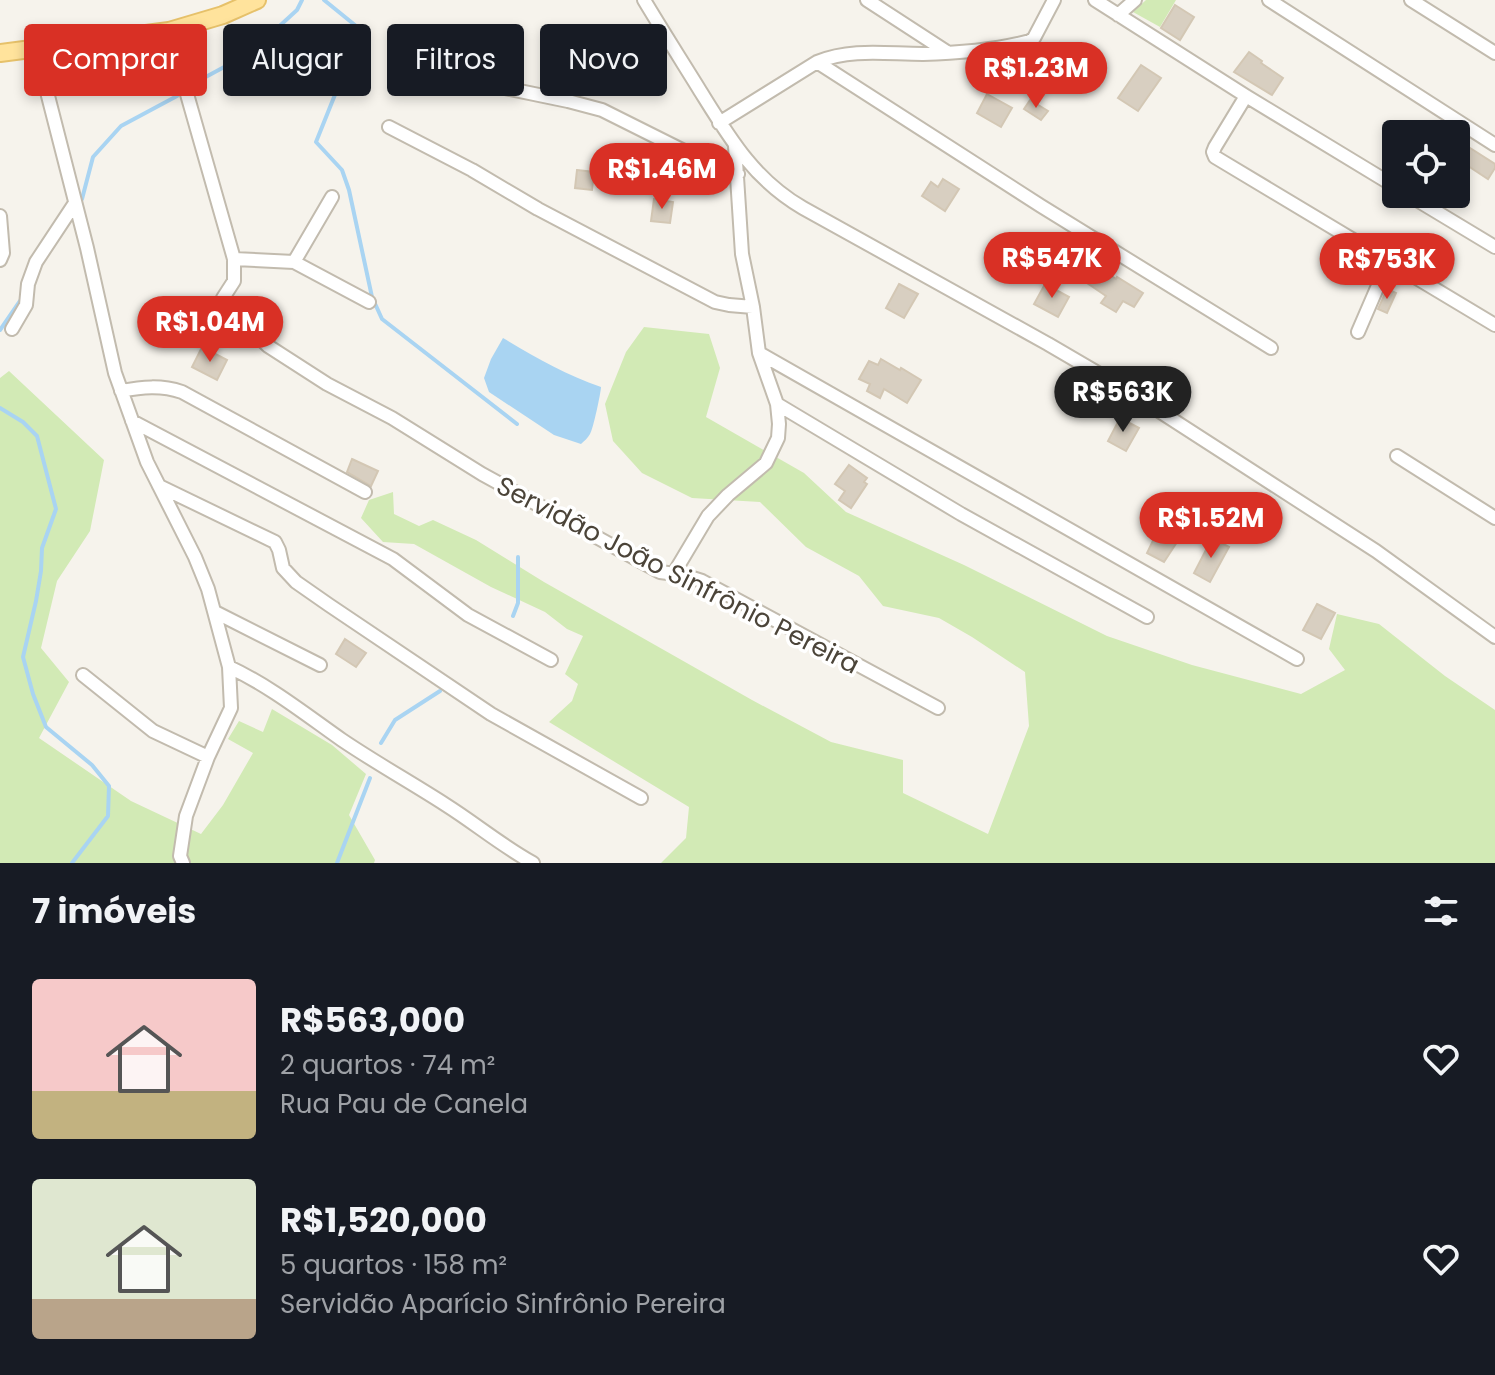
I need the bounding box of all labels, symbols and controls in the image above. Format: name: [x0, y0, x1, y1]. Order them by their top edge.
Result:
chip: Comprar: [24, 24, 207, 96]
chip: Alugar: [223, 24, 371, 96]
chip: Filtros: [387, 24, 524, 96]
chip: Novo: [540, 24, 667, 96]
pin: R$1.23M: [962, 42, 1110, 110]
text: R$1.23M: [983, 50, 1089, 86]
map controls: [1382, 120, 1470, 208]
button: locate: [1382, 120, 1470, 208]
pin: R$1.46M: [588, 143, 736, 211]
text: R$1.46M: [607, 151, 717, 187]
pin: R$547K: [987, 232, 1117, 300]
pin: R$753K: [1322, 233, 1452, 301]
text: R$547K: [1002, 240, 1102, 276]
text: R$753K: [1338, 241, 1436, 277]
pin: R$1.04M: [136, 296, 284, 364]
text: R$1.04M: [155, 304, 265, 340]
pin: R$563K: [1058, 366, 1188, 434]
text: R$563K: [1072, 374, 1174, 410]
street label: Servidão João Sinfrônio Pereira: [490, 468, 866, 682]
pin: R$1.52M: [1137, 492, 1285, 560]
text: R$1.52M: [1158, 500, 1264, 536]
text: 7 imóveis: [32, 887, 196, 935]
icon: filters: [1419, 889, 1463, 933]
text: R$563,000: [280, 996, 465, 1044]
icon: home: [96, 1011, 192, 1107]
icon: heart: [1419, 1037, 1463, 1081]
text: 2 quartos · 74 m²: [280, 1047, 495, 1083]
text: Rua Pau de Canela: [280, 1086, 528, 1122]
text: R$1,520,000: [280, 1196, 487, 1244]
icon: home: [96, 1211, 192, 1307]
icon: heart: [1419, 1237, 1463, 1281]
text: 5 quartos · 158 m²: [280, 1247, 507, 1283]
text: Servidão Aparício Sinfrônio Pereira: [280, 1286, 726, 1322]

